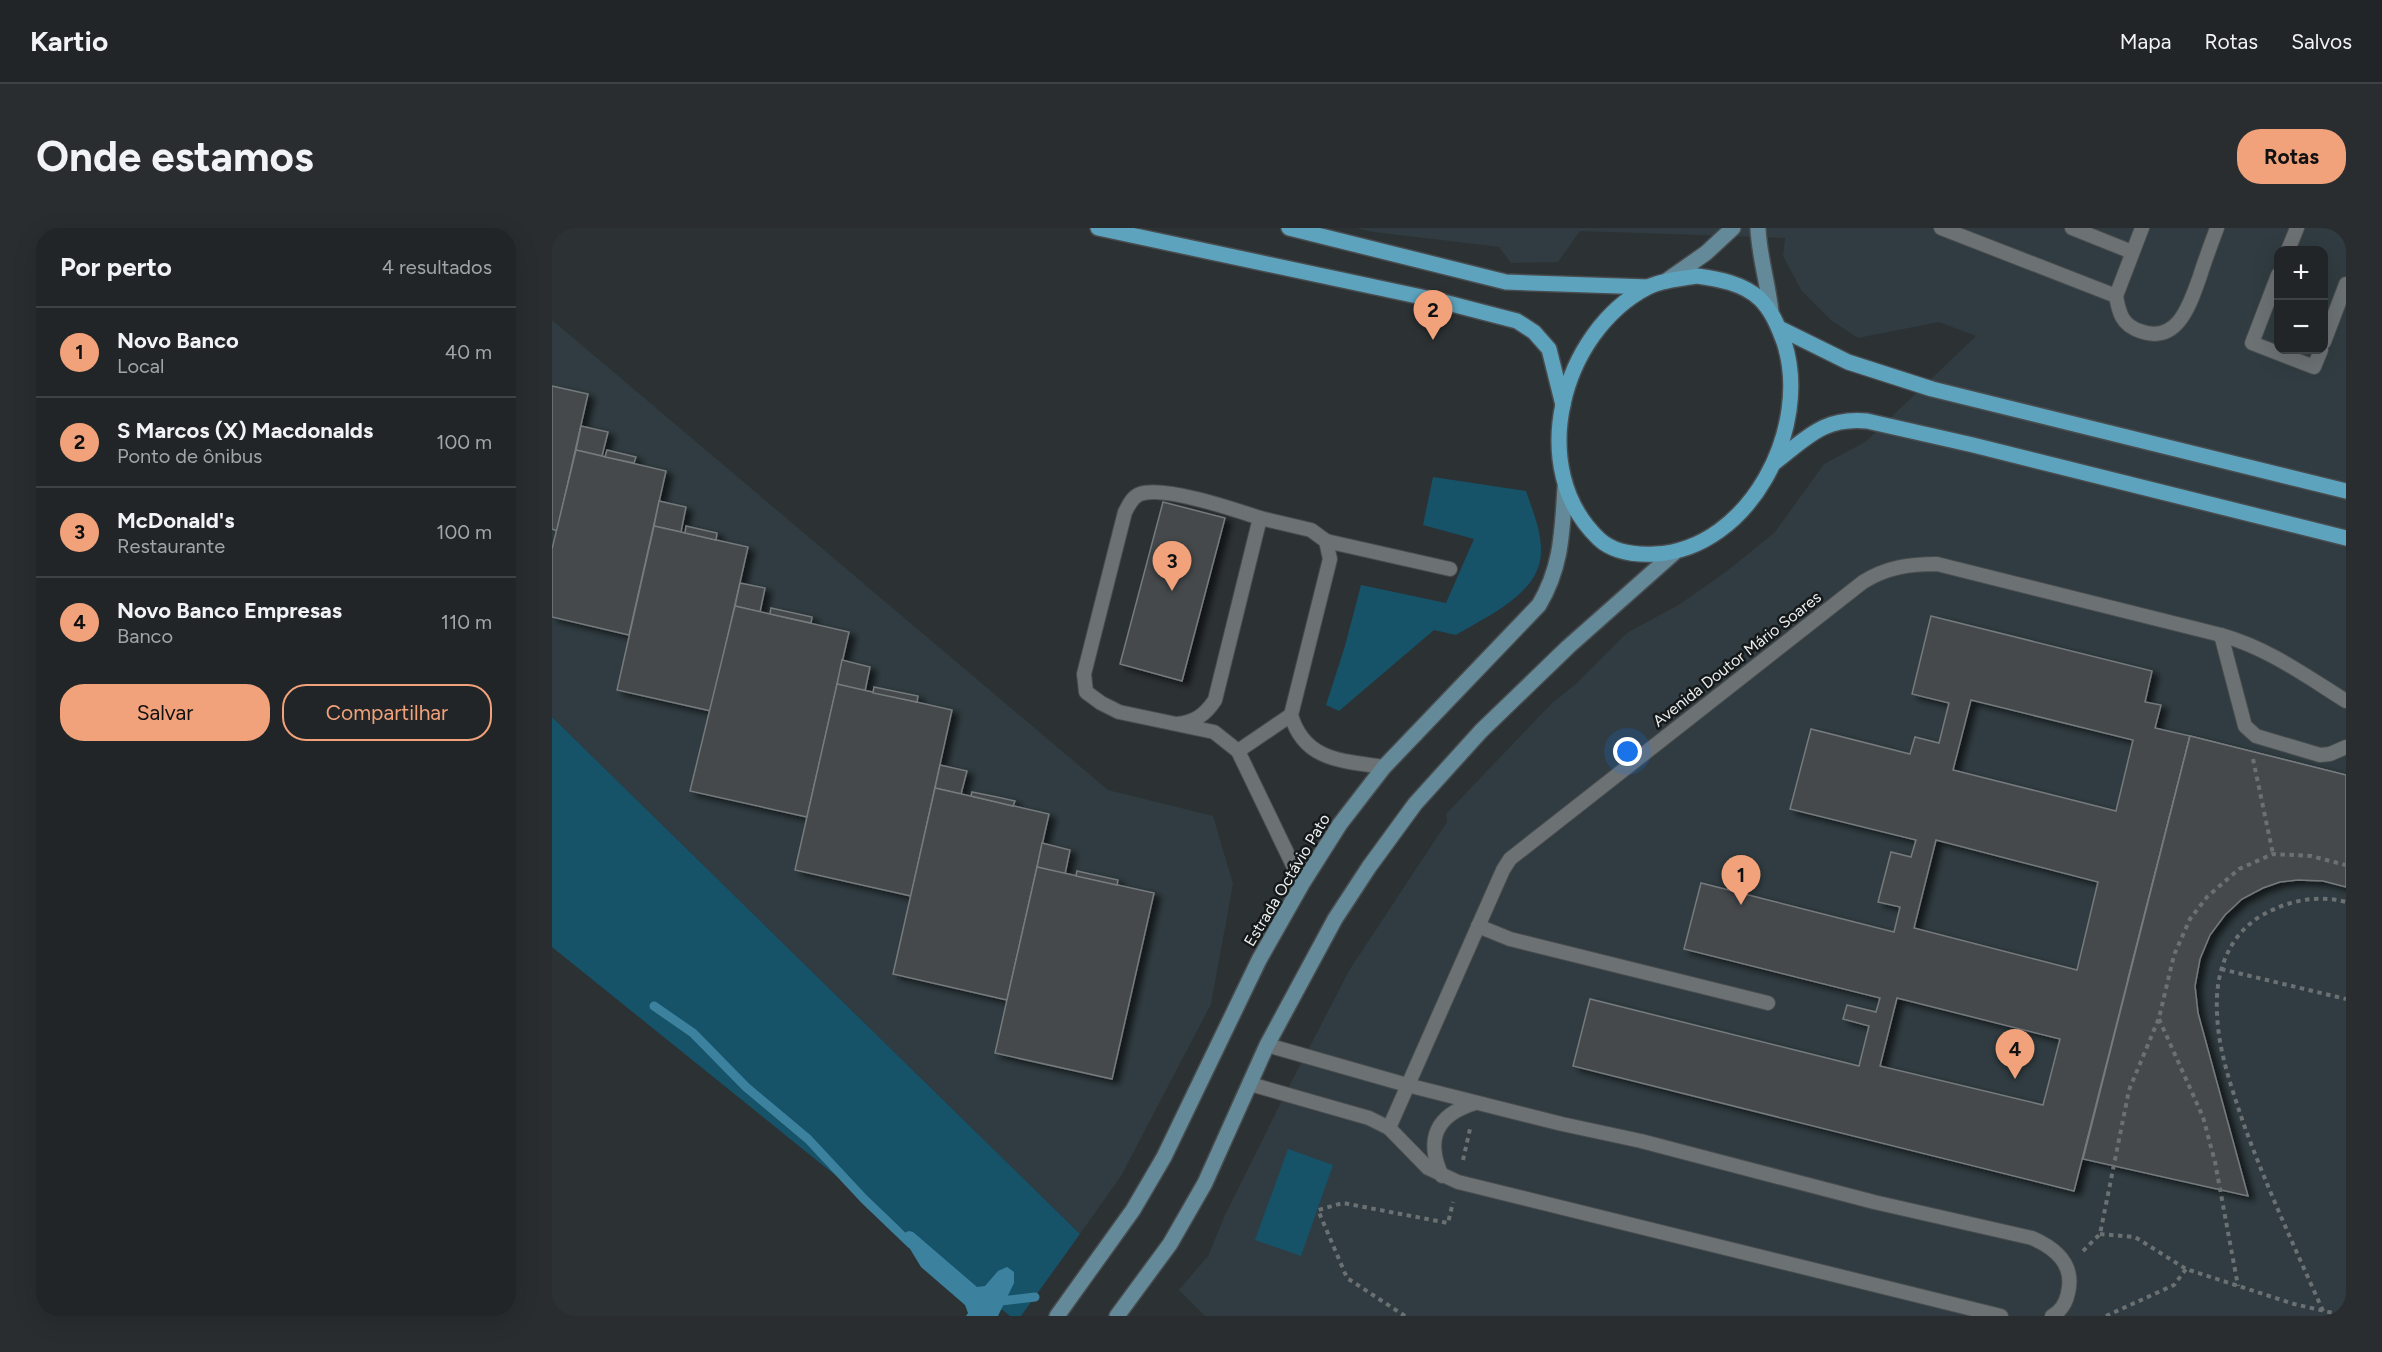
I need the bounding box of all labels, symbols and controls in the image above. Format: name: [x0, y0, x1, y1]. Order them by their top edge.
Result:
text: Kartio: [30, 24, 108, 58]
text: Mapa: [2120, 29, 2171, 54]
text: Rotas: [2204, 29, 2258, 54]
text: Salvos: [2291, 29, 2352, 54]
button: Rotas: [2237, 129, 2346, 184]
text: Onde estamos: [36, 131, 314, 182]
map controls: [2274, 246, 2328, 354]
button: +: [2274, 246, 2328, 300]
text: Por perto: [60, 251, 172, 283]
text: 4 resultados: [382, 255, 492, 279]
pin: 2: [1414, 291, 1452, 340]
button: −: [2274, 300, 2328, 354]
text: Novo Banco: [117, 327, 239, 354]
text: 1: [75, 340, 84, 364]
text: 40 m: [445, 340, 492, 364]
text: Local: [117, 354, 164, 378]
text: S Marcos (X) Macdonalds: [117, 417, 373, 444]
text: 2: [74, 430, 85, 454]
text: 100 m: [436, 430, 492, 454]
text: Ponto de ônibus: [117, 444, 262, 468]
text: McDonald's: [117, 507, 234, 534]
text: 3: [74, 520, 85, 544]
text: 100 m: [436, 520, 492, 544]
text: Restaurante: [117, 534, 225, 558]
pin: 3: [1152, 542, 1192, 591]
street label: Avenida Doutor Mário Soares: [1649, 587, 1825, 731]
text: Novo Banco Empresas: [117, 597, 342, 624]
text: 4: [73, 610, 86, 634]
text: 110 m: [441, 610, 492, 634]
text: Banco: [117, 624, 173, 648]
button: Salvar: [60, 684, 270, 741]
button: Compartilhar: [282, 684, 492, 741]
your location: [1613, 737, 1642, 766]
street label: Estrada Octávio Pato: [1240, 810, 1334, 950]
pin: 1: [1722, 856, 1760, 905]
pin: 4: [1996, 1030, 2034, 1079]

